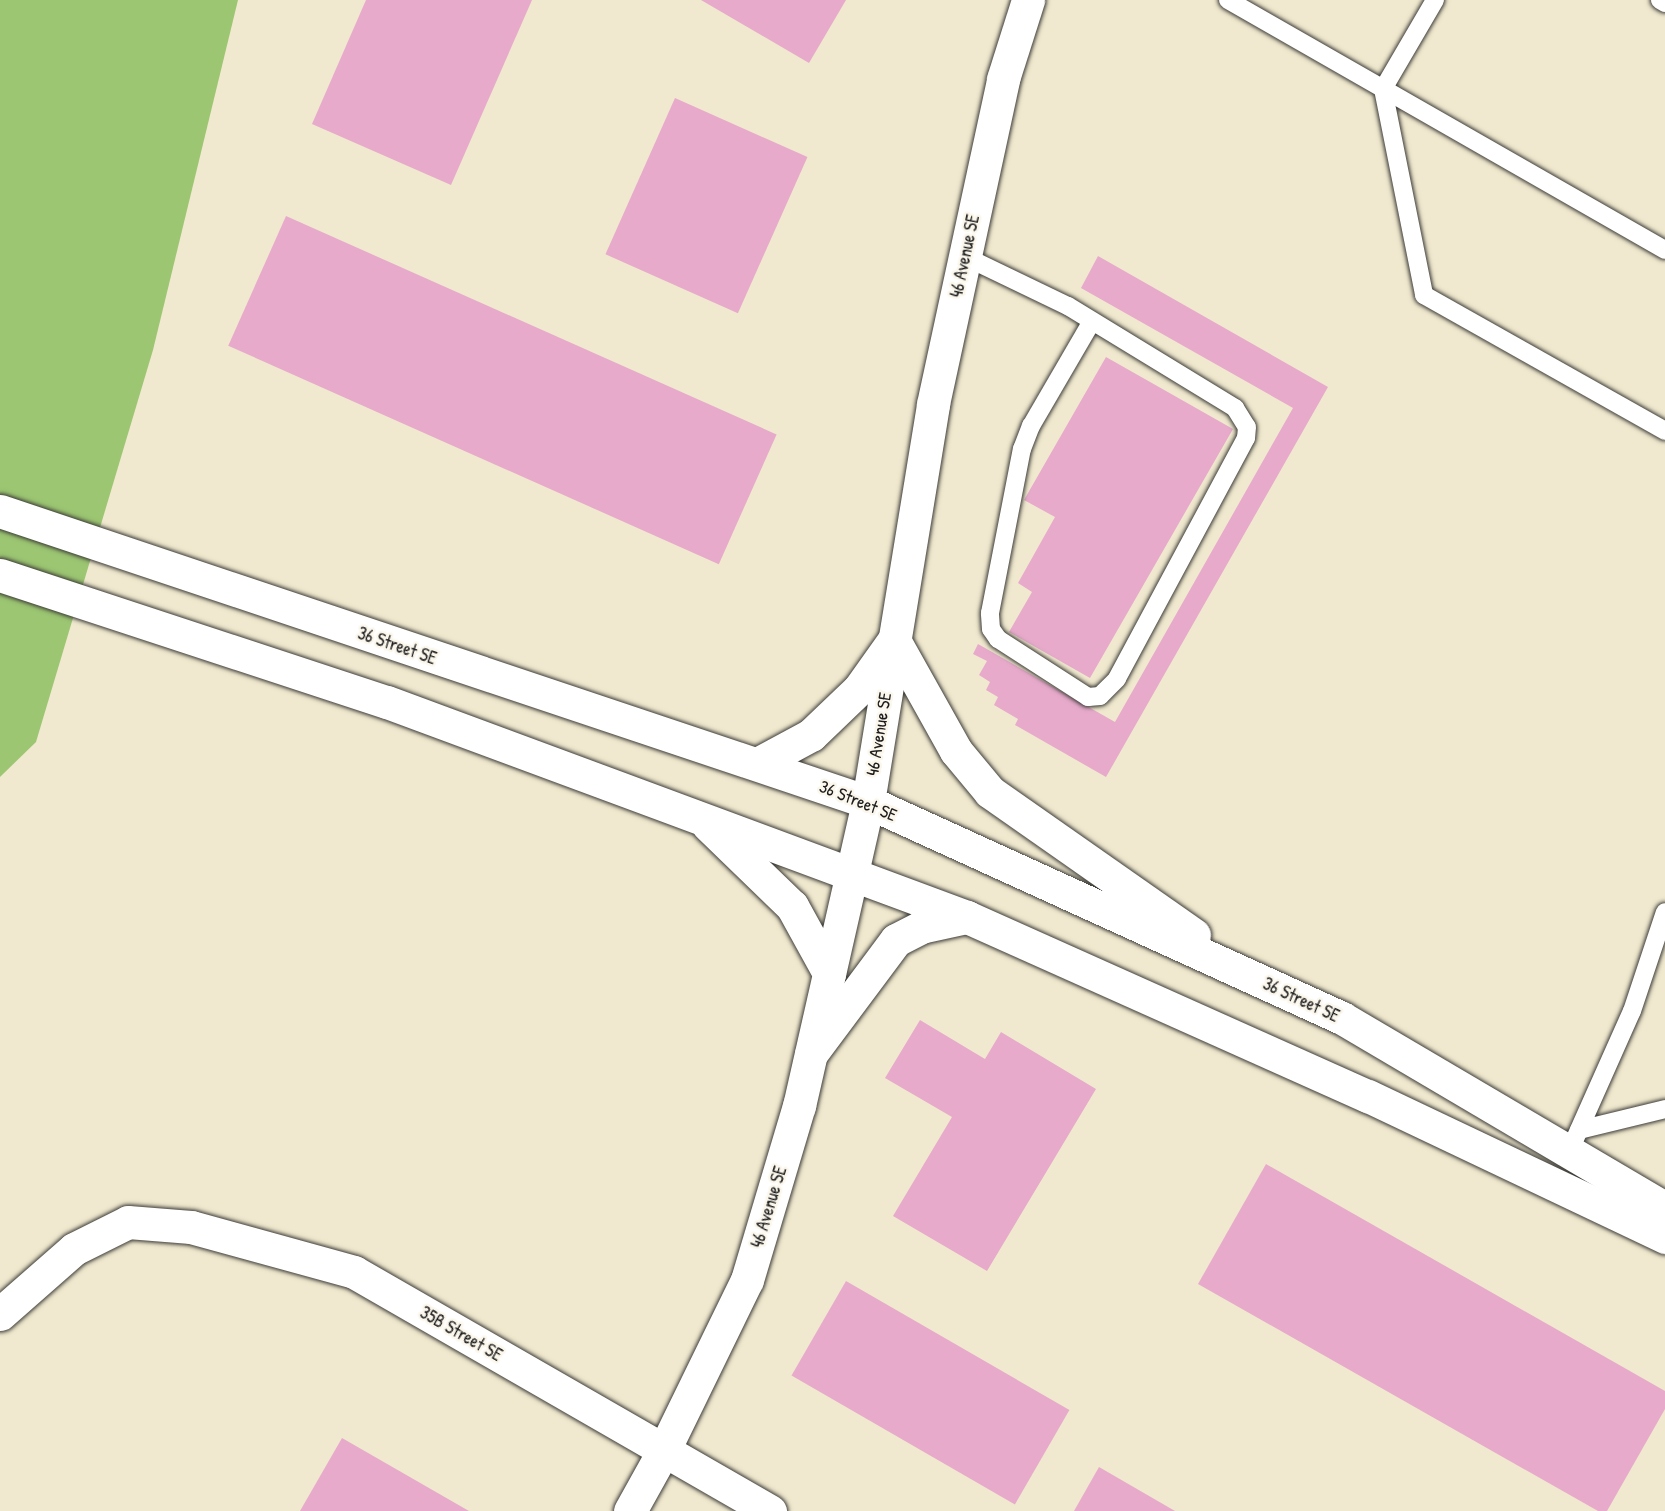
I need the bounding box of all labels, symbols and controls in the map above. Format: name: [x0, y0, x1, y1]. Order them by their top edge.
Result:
street label: 46 Avenue SE: [946, 213, 984, 299]
street label: 36 Street SE: [355, 622, 439, 670]
street label: 46 Avenue SE: [862, 691, 896, 777]
street label: 36 Street SE: [816, 776, 900, 826]
street label: 36 Street SE: [1259, 973, 1343, 1027]
street label: 46 Avenue SE: [746, 1164, 792, 1250]
street label: 35B Street SE: [416, 1302, 506, 1366]

